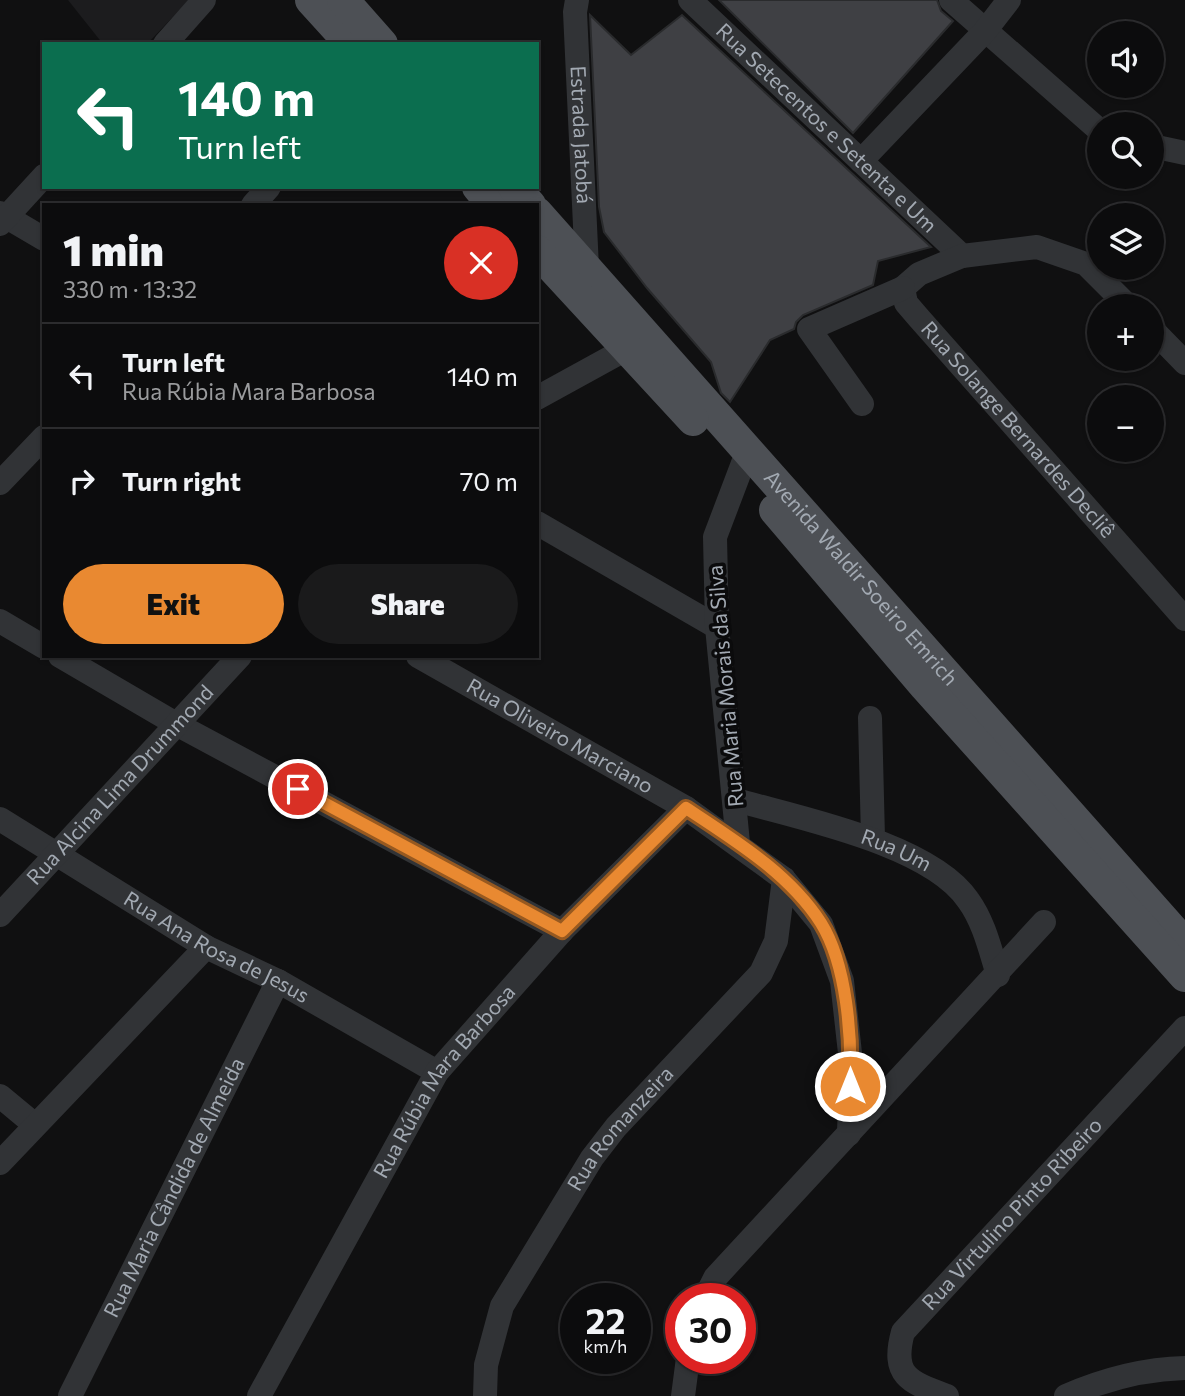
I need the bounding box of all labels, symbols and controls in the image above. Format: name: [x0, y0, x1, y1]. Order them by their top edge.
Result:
street label: Rua Setecentos e Setenta e Um: [712, 17, 943, 237]
map controls: [1087, 21, 1164, 462]
button: sound: [1087, 21, 1164, 98]
street label: Estrada Jatobá: [567, 65, 598, 204]
text: 140 m: [178, 66, 315, 126]
icon: left: [63, 70, 154, 161]
button: search: [1087, 112, 1164, 189]
text: Turn left: [178, 126, 302, 166]
button: layers: [1087, 203, 1164, 280]
text: 1 min: [63, 223, 164, 275]
button: close: [444, 226, 518, 300]
text: 330 m · 13:32: [63, 275, 197, 303]
button: +: [1087, 294, 1164, 371]
street label: Rua Solange Bernardes Decliê: [917, 316, 1121, 542]
text: Turn left: [122, 346, 225, 377]
icon: left: [63, 357, 101, 395]
text: 140 m: [447, 360, 518, 391]
text: Rua Rúbia Mara Barbosa: [122, 377, 376, 405]
button: −: [1087, 385, 1164, 462]
icon: right: [63, 462, 101, 500]
street label: Avenida Waldir Soeiro Emrich: [760, 464, 964, 690]
text: Turn right: [122, 465, 241, 496]
text: 70 m: [460, 465, 518, 496]
button: Exit: [63, 564, 284, 644]
button: Share: [298, 564, 518, 644]
street label: Rua Maria Morais da Silva: [701, 564, 748, 808]
street label: Rua Oliveiro Marciano: [463, 672, 658, 798]
street label: Rua Alcina Lima Drummond: [21, 679, 218, 889]
pin: [268, 759, 328, 819]
icon: arrive: [279, 770, 317, 808]
street label: Rua Um: [858, 823, 936, 876]
street label: Rua Ana Rosa de Jesus: [120, 885, 314, 1007]
street label: Rua Rúbia Mara Barbosa: [367, 979, 520, 1182]
position arrow: [813, 1049, 887, 1123]
street label: Rua Maria Cândida de Almeida: [97, 1053, 249, 1321]
street label: Rua Romanzeira: [561, 1060, 678, 1195]
street label: Rua Virtulino Pinto Ribeiro: [916, 1112, 1107, 1315]
speed limit sign: 30: [665, 1283, 756, 1374]
text: 22: [586, 1298, 625, 1341]
text: km/h: [584, 1335, 627, 1357]

